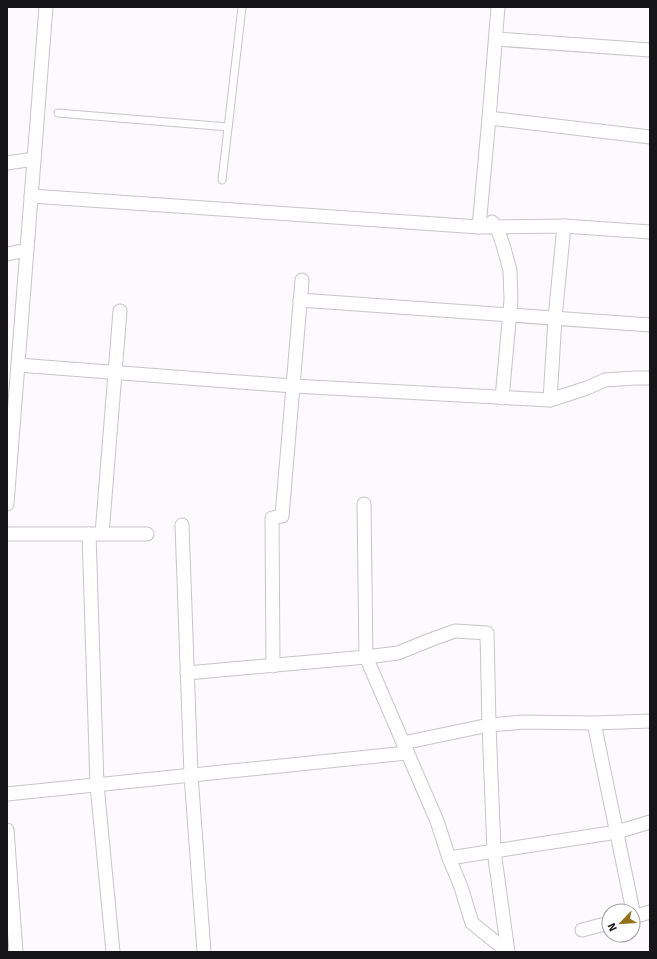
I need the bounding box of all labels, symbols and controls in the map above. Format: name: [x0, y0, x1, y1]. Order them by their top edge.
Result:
north arrow: [601, 903, 641, 943]
text: N: [605, 921, 620, 933]

